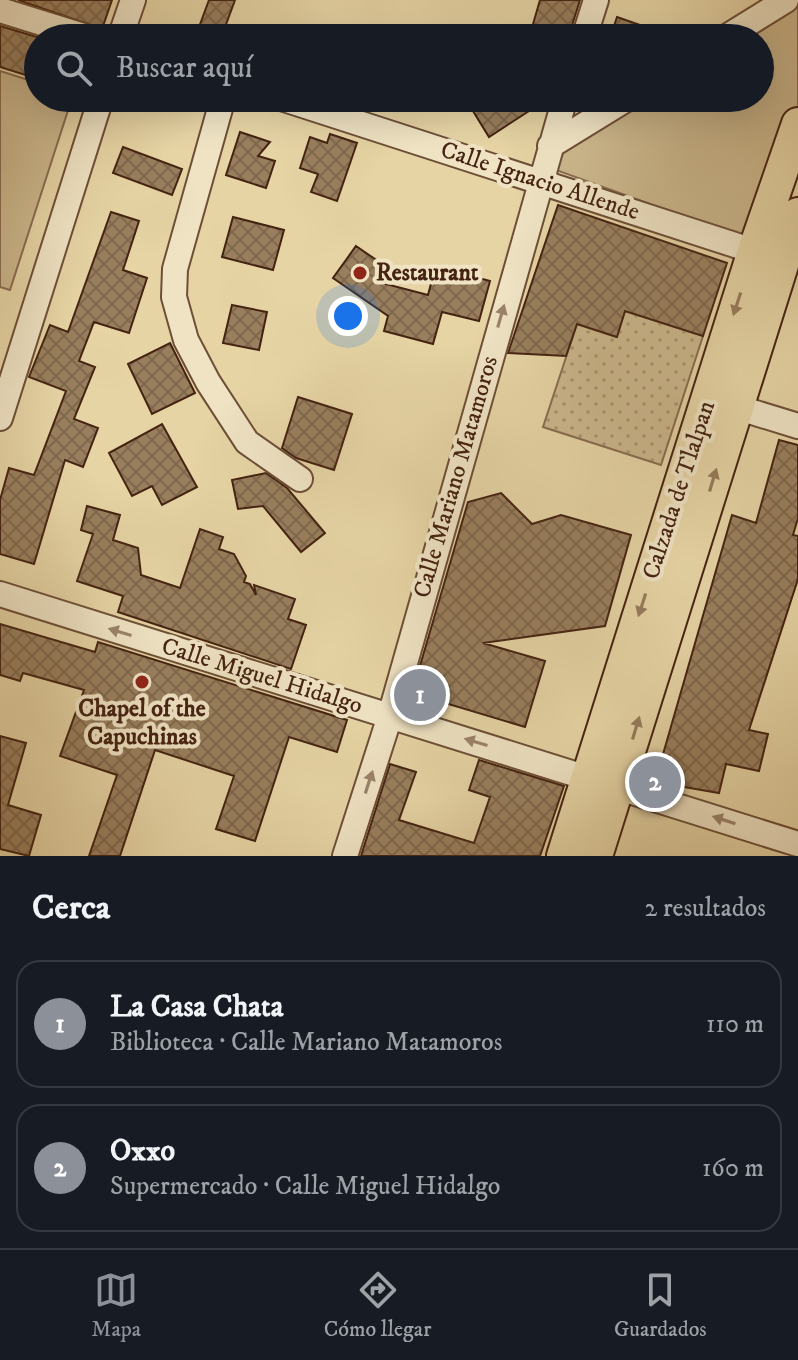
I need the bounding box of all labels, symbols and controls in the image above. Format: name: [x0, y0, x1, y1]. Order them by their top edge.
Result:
search box: [24, 24, 774, 112]
icon: search: [52, 46, 96, 90]
text: Buscar aquí: [116, 50, 253, 87]
street label: Calle Ignacio Allende: [437, 135, 643, 227]
place label: Restaurant: [376, 258, 479, 288]
marker: Restaurant: [351, 264, 369, 282]
one-way arrow: [731, 292, 743, 316]
your location: [328, 296, 368, 336]
one-way arrow: [496, 304, 508, 329]
street label: Calle Mariano Matamoros: [407, 352, 505, 602]
street label: Calzada de Tlalpan: [636, 397, 722, 583]
one-way arrow: [708, 468, 720, 492]
one-way arrow: [635, 594, 648, 618]
one-way arrow: [108, 625, 132, 637]
street label: Calle Miguel Hidalgo: [158, 631, 366, 721]
pin: 1: [394, 665, 446, 725]
marker: Chapel of the Capuchinas: [133, 673, 151, 691]
place label: Chapel of the Capuchinas: [78, 694, 206, 752]
one-way arrow: [630, 716, 642, 740]
one-way arrow: [463, 735, 487, 748]
pin: 2: [629, 752, 681, 812]
one-way arrow: [363, 769, 375, 793]
one-way arrow: [711, 813, 735, 825]
text: Cerca: [32, 887, 110, 929]
text: 2 resultados: [645, 892, 766, 925]
text: La Casa Chata: [110, 989, 283, 1026]
text: 1: [55, 1008, 65, 1041]
text: 110 m: [706, 1008, 764, 1041]
text: Biblioteca · Calle Mariano Matamoros: [110, 1026, 502, 1059]
text: Oxxo: [110, 1133, 175, 1170]
text: 2: [54, 1152, 66, 1185]
text: 160 m: [702, 1152, 764, 1185]
text: Supermercado · Calle Miguel Hidalgo: [110, 1170, 500, 1203]
tab: Mapa: [91, 1268, 141, 1343]
tab: Cómo llegar: [324, 1268, 431, 1343]
tab: Guardados: [614, 1268, 707, 1343]

